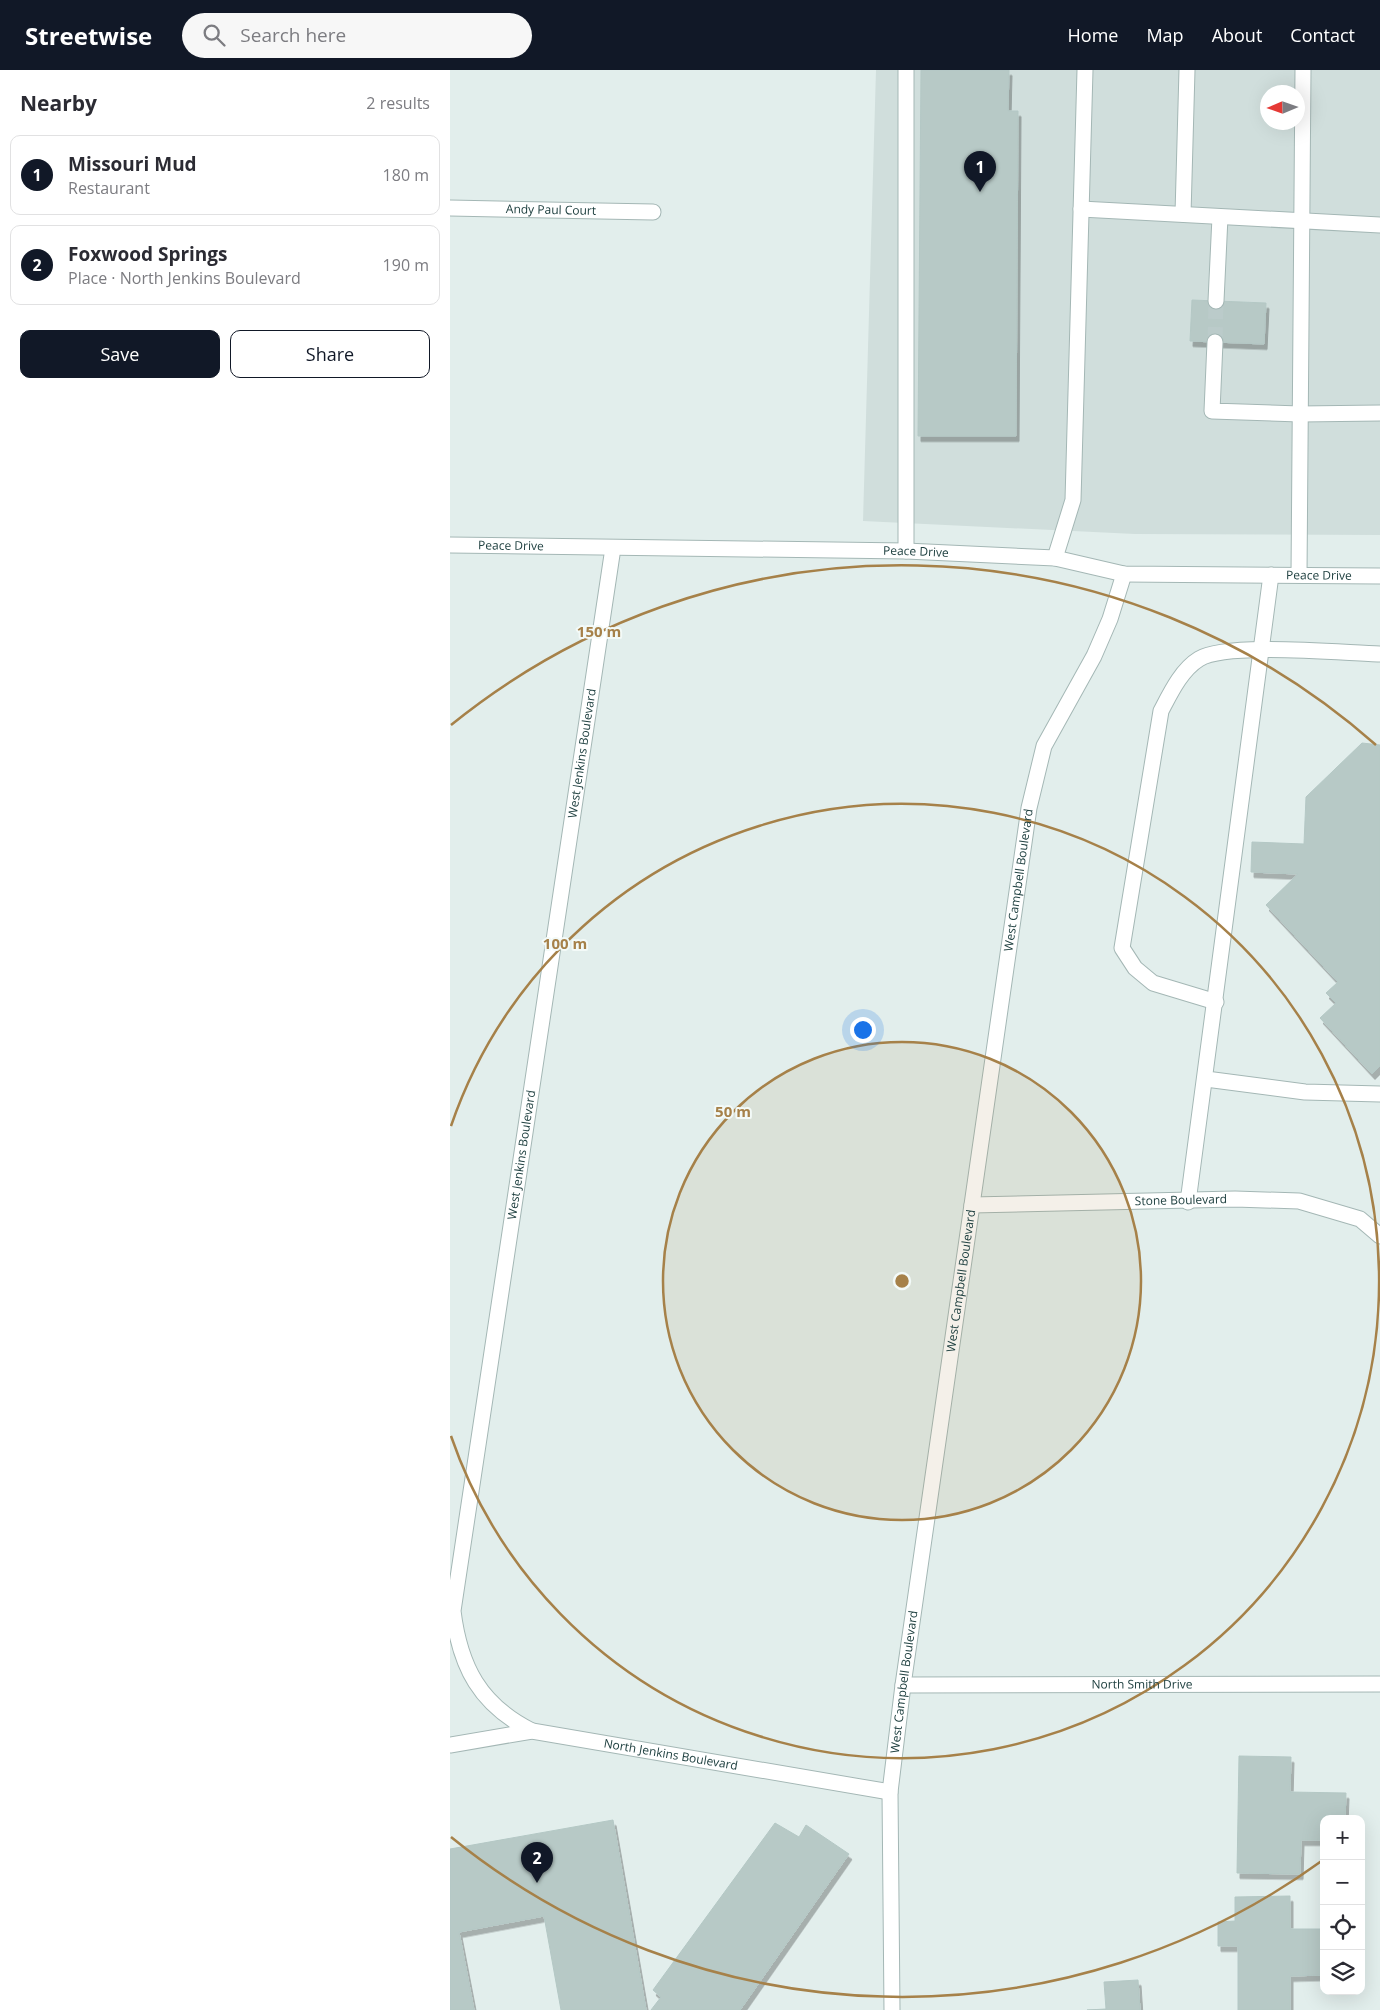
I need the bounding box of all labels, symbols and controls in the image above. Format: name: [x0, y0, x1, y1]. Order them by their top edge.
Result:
search box: [182, 13, 532, 58]
text: Streetwise: [25, 19, 152, 52]
icon: search: [200, 21, 228, 49]
text: Search here: [240, 22, 346, 48]
text: Home: [1068, 23, 1118, 47]
text: Map: [1146, 23, 1184, 47]
text: About: [1212, 23, 1262, 47]
text: Contact: [1290, 23, 1355, 47]
north arrow: [1260, 85, 1305, 130]
text: Nearby: [20, 89, 97, 117]
text: 2 results: [366, 92, 430, 114]
text: Missouri Mud: [68, 151, 197, 177]
pin: 1: [964, 151, 996, 192]
text: 1: [32, 164, 42, 186]
text: 180 m: [383, 164, 429, 186]
text: Restaurant: [68, 177, 150, 199]
street label: Andy Paul Court: [506, 200, 596, 219]
text: Foxwood Springs: [68, 241, 228, 267]
text: 2: [32, 254, 42, 276]
text: 190 m: [383, 254, 429, 276]
text: Place · North Jenkins Boulevard: [68, 267, 301, 289]
button: Save: [20, 330, 220, 378]
button: Share: [230, 330, 430, 378]
street label: Peace Drive: [478, 536, 544, 554]
street label: Peace Drive: [883, 542, 949, 561]
street label: Peace Drive: [1286, 566, 1352, 584]
text: 150 m: [577, 621, 621, 641]
street label: West Jenkins Boulevard: [563, 687, 600, 819]
street label: West Campbell Boulevard: [1000, 808, 1037, 952]
text: 100 m: [543, 933, 587, 953]
your location: [850, 1017, 876, 1043]
street label: West Jenkins Boulevard: [503, 1089, 539, 1221]
text: 50 m: [715, 1101, 751, 1121]
street label: Stone Boulevard: [1135, 1190, 1227, 1209]
street label: West Campbell Boulevard: [942, 1208, 979, 1353]
centre of rings: [893, 1272, 911, 1290]
street label: West Campbell Boulevard: [886, 1609, 922, 1754]
street label: North Smith Drive: [1092, 1675, 1193, 1693]
street label: North Jenkins Boulevard: [602, 1734, 739, 1774]
map controls: [1320, 1815, 1365, 1995]
button: +: [1320, 1815, 1365, 1860]
pin: 2: [521, 1842, 553, 1883]
button: −: [1320, 1860, 1365, 1905]
button: locate: [1320, 1905, 1365, 1950]
button: layers: [1320, 1950, 1365, 1995]

